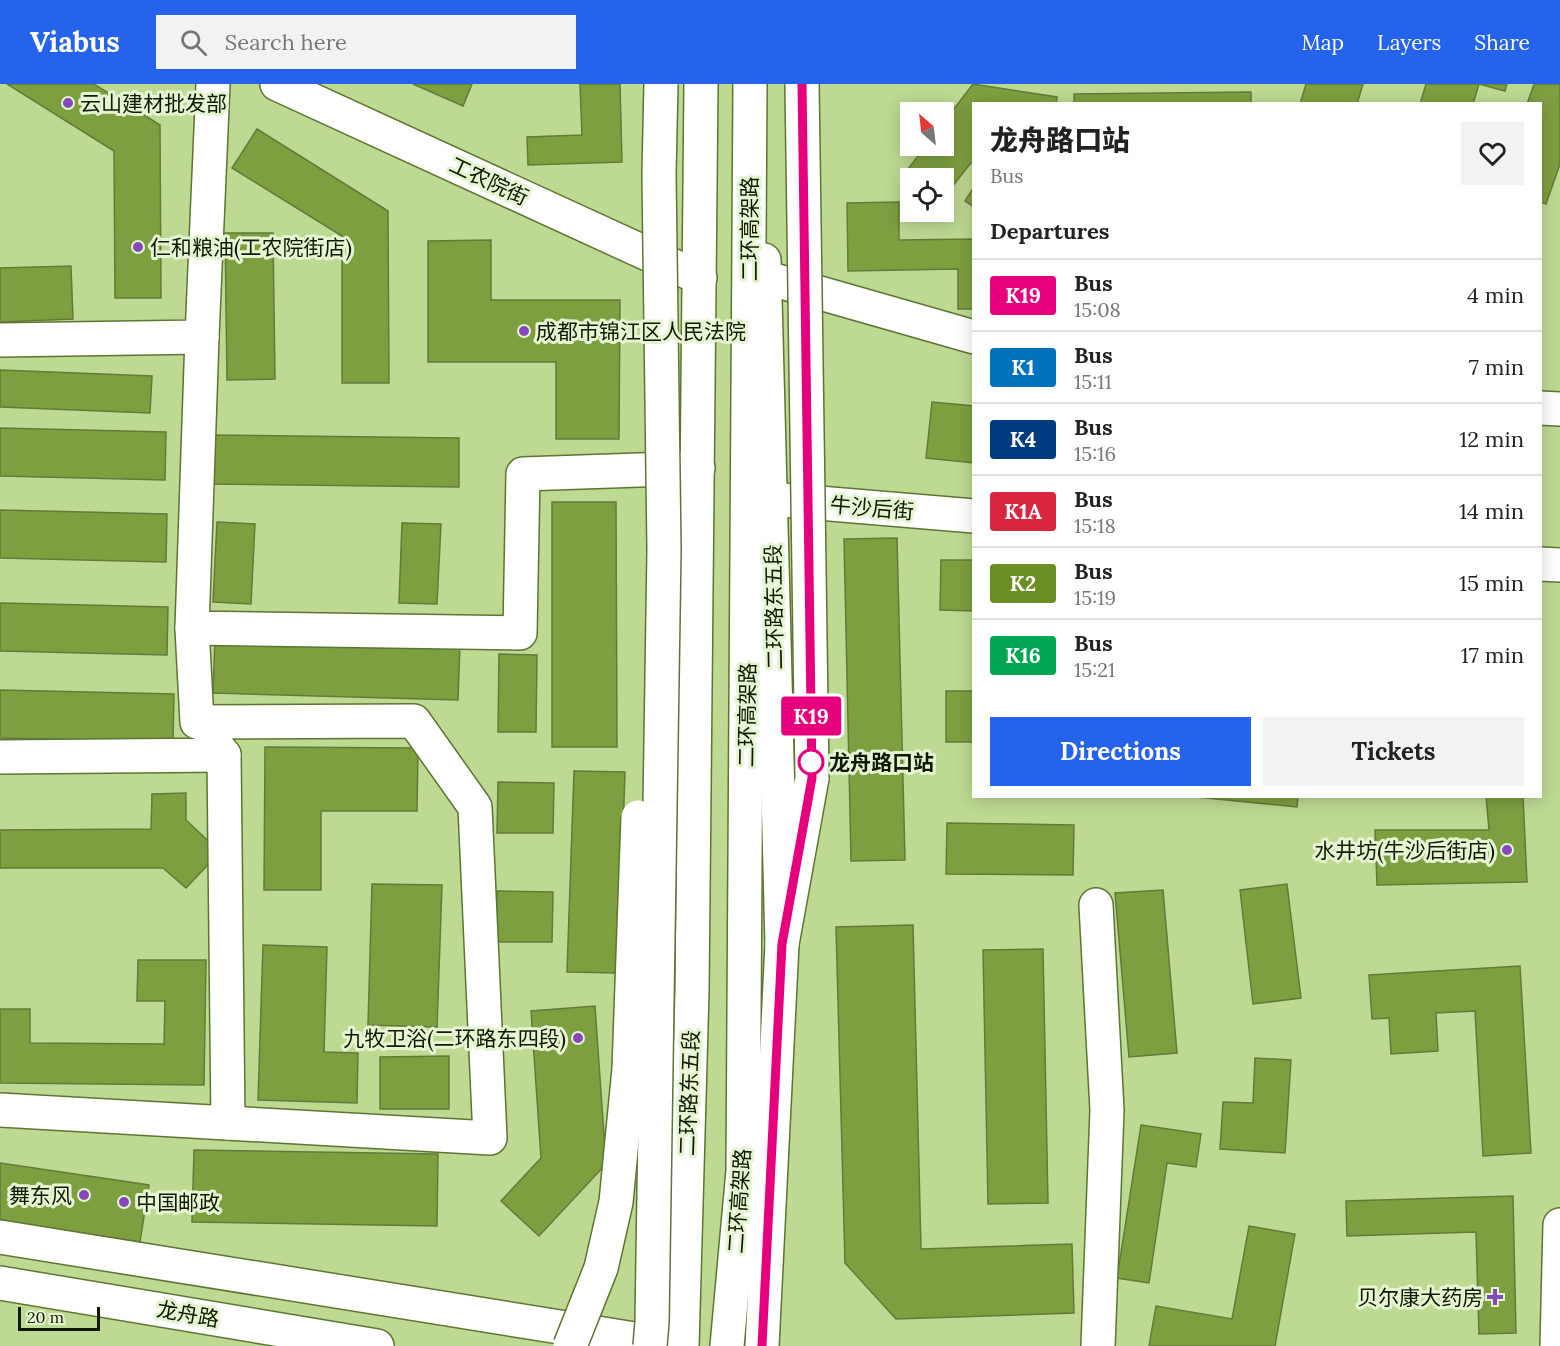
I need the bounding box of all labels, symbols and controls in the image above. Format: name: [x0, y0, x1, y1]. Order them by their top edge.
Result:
search box: [156, 15, 576, 69]
text: Viabus: [30, 24, 120, 60]
icon: search: [177, 26, 210, 59]
text: Search here: [225, 28, 347, 56]
text: Map: [1301, 29, 1344, 56]
text: Layers: [1377, 29, 1441, 56]
text: Share: [1474, 29, 1530, 56]
place label: 云山建材批发部: [80, 90, 227, 117]
marker: 云山建材批发部: [61, 96, 75, 110]
north arrow: [900, 102, 954, 156]
map controls: [900, 102, 954, 222]
text: 龙舟路口站: [990, 122, 1130, 158]
button: heart: [1461, 122, 1524, 185]
street label: 工农院街: [445, 151, 533, 211]
text: Bus: [990, 163, 1024, 188]
button: locate: [900, 168, 954, 222]
street label: 二环高架路: [736, 177, 763, 282]
text: Departures: [990, 217, 1109, 245]
place label: 仁和粮油(工农院街店): [150, 234, 352, 261]
marker: 仁和粮油(工农院街店): [131, 240, 145, 254]
text: Bus: [1074, 269, 1113, 297]
text: 4 min: [1467, 281, 1524, 309]
text: K19: [1005, 282, 1041, 309]
text: 15:08: [1074, 297, 1121, 322]
place label: 成都市锦江区人民法院: [536, 318, 746, 345]
marker: 成都市锦江区人民法院: [517, 324, 531, 338]
text: Bus: [1074, 341, 1113, 369]
text: 7 min: [1469, 353, 1524, 381]
text: K1: [1011, 354, 1035, 381]
text: 15:11: [1074, 369, 1112, 394]
text: Bus: [1074, 413, 1113, 441]
text: 12 min: [1459, 425, 1524, 453]
text: K4: [1010, 426, 1036, 453]
text: 15:16: [1074, 441, 1116, 466]
text: Bus: [1074, 485, 1113, 513]
street label: 牛沙后街: [829, 491, 915, 525]
text: 14 min: [1459, 497, 1524, 525]
text: K1A: [1004, 498, 1042, 525]
text: 15:18: [1074, 513, 1116, 538]
street label: 二环路东五段: [759, 544, 789, 670]
text: Bus: [1074, 557, 1113, 585]
text: 15 min: [1459, 569, 1524, 597]
text: K2: [1010, 570, 1036, 597]
text: 15:19: [1074, 585, 1116, 610]
text: Bus: [1074, 629, 1113, 657]
text: 17 min: [1461, 641, 1524, 669]
text: K16: [1005, 642, 1041, 669]
text: 15:21: [1074, 657, 1115, 682]
street label: 二环高架路: [733, 662, 761, 768]
line badge: K19: [776, 696, 846, 736]
text: K19: [793, 703, 829, 730]
button: Directions: [990, 717, 1251, 786]
button: Tickets: [1263, 717, 1524, 786]
marker: 龙舟路口站: [798, 749, 824, 775]
place label: 龙舟路口站: [829, 749, 934, 776]
place label: 水井坊(牛沙后街店): [1314, 837, 1495, 864]
marker: 水井坊(牛沙后街店): [1500, 843, 1514, 857]
place label: 九牧卫浴(二环路东四段): [343, 1025, 566, 1052]
street label: 二环路东五段: [673, 1030, 705, 1156]
marker: 九牧卫浴(二环路东四段): [571, 1031, 585, 1045]
street label: 二环高架路: [722, 1148, 756, 1254]
place label: 舞东风: [9, 1182, 72, 1209]
marker: 舞东风: [77, 1188, 91, 1202]
place label: 中国邮政: [136, 1189, 220, 1216]
marker: 中国邮政: [117, 1195, 131, 1209]
place label: 贝尔康大药房: [1357, 1284, 1483, 1311]
marker: 贝尔康大药房: [1488, 1290, 1502, 1304]
street label: 龙舟路: [155, 1295, 221, 1333]
scale bar: [18, 1304, 100, 1332]
text: 20 m: [27, 1307, 64, 1327]

